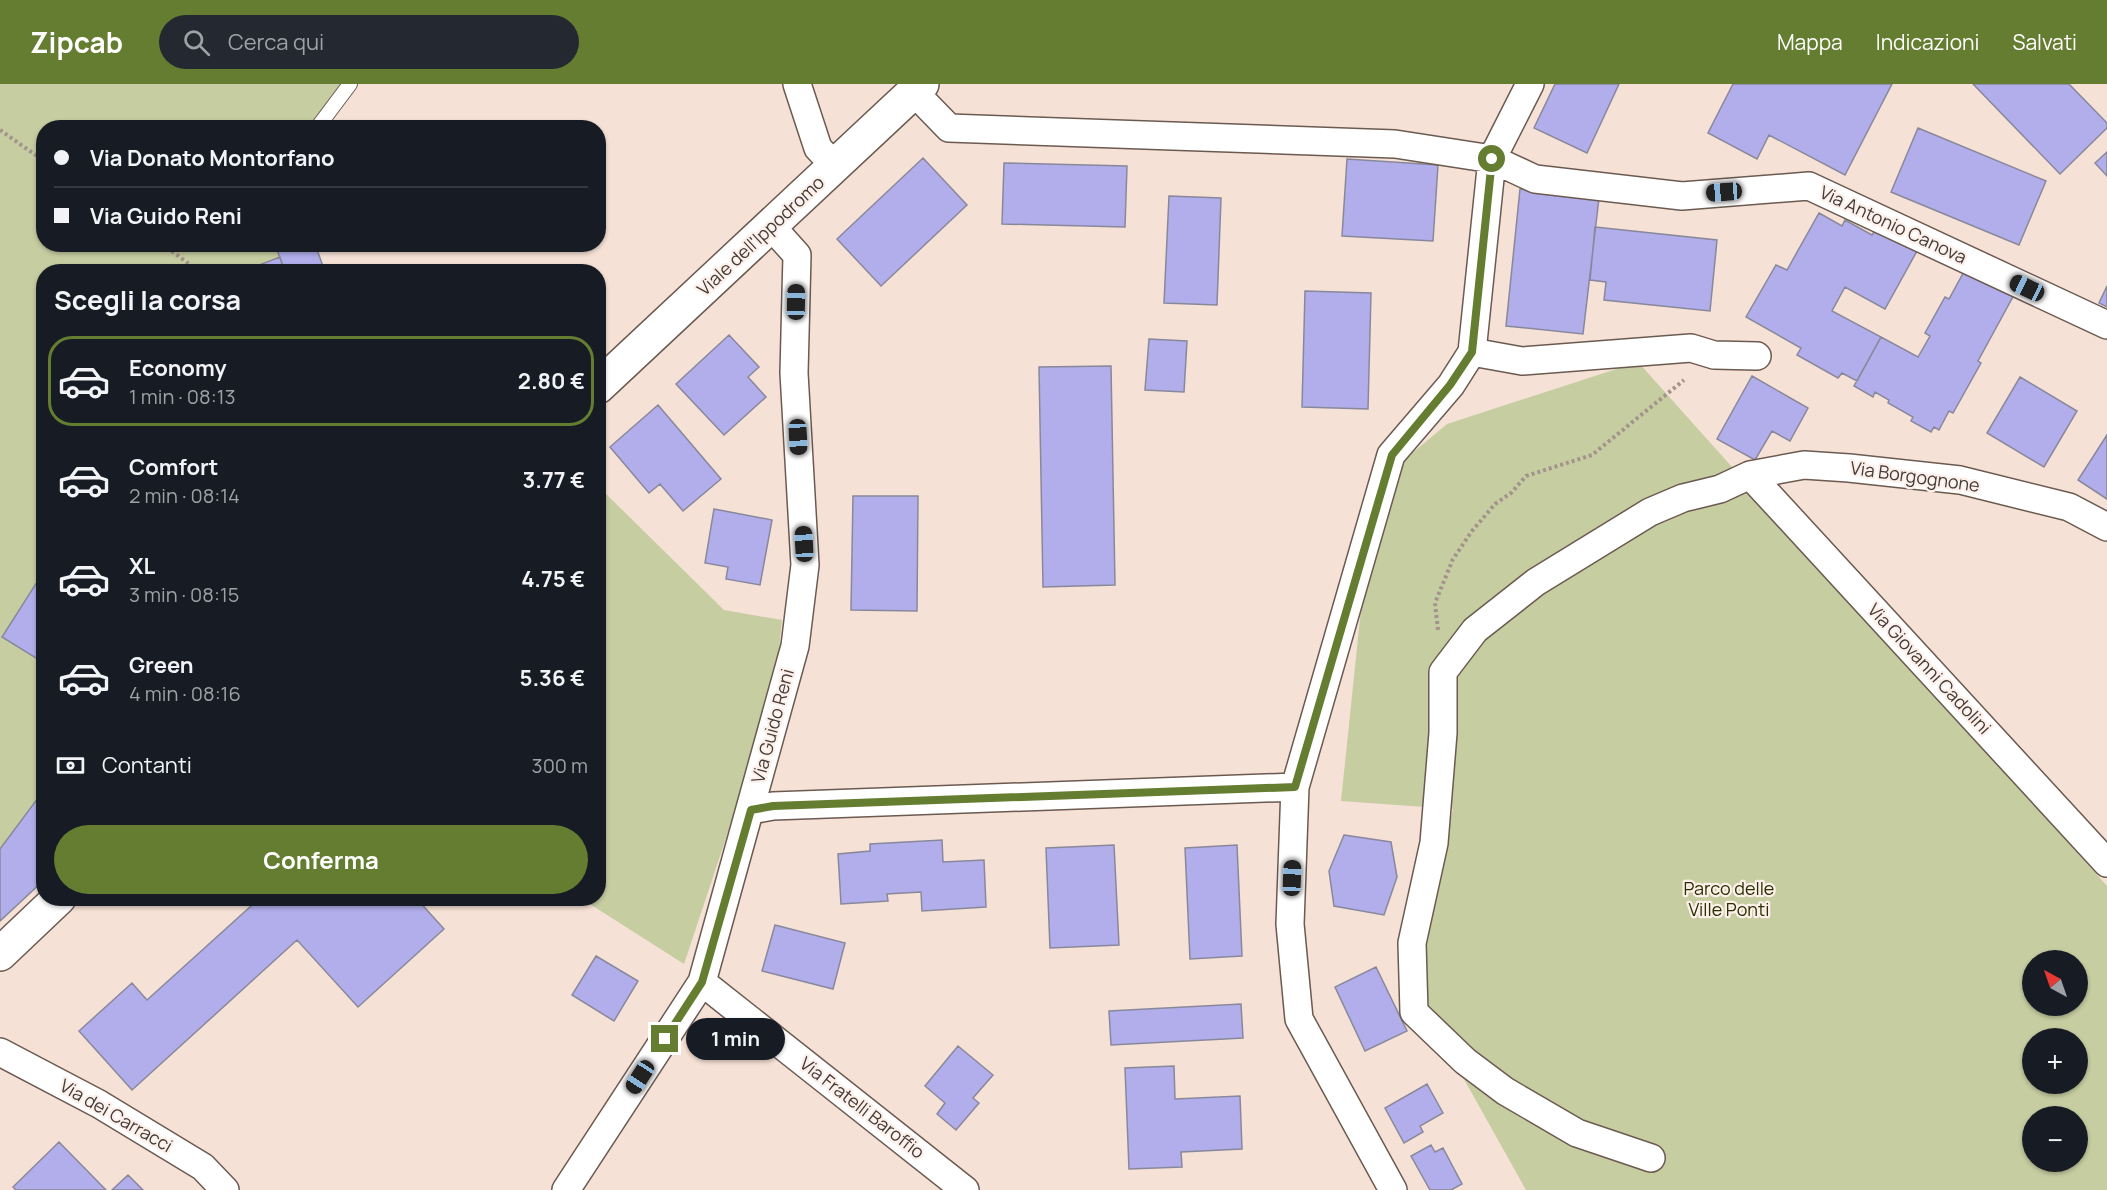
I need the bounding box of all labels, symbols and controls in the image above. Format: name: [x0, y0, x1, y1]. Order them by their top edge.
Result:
search box: [159, 15, 579, 69]
text: Zipcab: [30, 23, 123, 61]
icon: search: [180, 26, 213, 59]
text: Cerca qui: [228, 27, 324, 57]
text: Mappa: [1777, 28, 1843, 56]
text: Indicazioni: [1876, 28, 1979, 56]
text: Salvati: [2012, 28, 2077, 56]
text: Via Donato Montorfano: [90, 143, 335, 173]
route start: [1478, 145, 1505, 172]
street label: Viale dell'Ippodromo: [692, 170, 829, 301]
street label: Via Antonio Canova: [1816, 180, 1971, 269]
car: [1705, 182, 1743, 202]
text: Via Guido Reni: [90, 201, 242, 231]
car: [2007, 272, 2047, 304]
text: Scegli la corsa: [54, 281, 241, 318]
car: [787, 284, 805, 320]
text: Economy: [129, 353, 227, 383]
icon: car: [57, 354, 111, 408]
text: 2.80 €: [518, 366, 585, 396]
text: 1 min · 08:13: [129, 383, 236, 410]
car: [788, 419, 808, 455]
text: Comfort: [129, 452, 218, 482]
icon: car: [57, 453, 111, 507]
street label: Via Borgognone: [1849, 455, 1981, 497]
text: 3.77 €: [522, 465, 585, 495]
text: 2 min · 08:14: [129, 482, 240, 509]
car: [794, 526, 814, 562]
text: XL: [129, 551, 155, 581]
icon: car: [57, 552, 111, 606]
text: 4.75 €: [521, 564, 585, 594]
text: 3 min · 08:15: [129, 581, 239, 608]
street label: Via Giovanni Cadolini: [1863, 598, 1997, 739]
text: Green: [129, 650, 194, 680]
icon: car: [57, 651, 111, 705]
text: 5.36 €: [520, 663, 585, 693]
street label: Via Guido Reni: [745, 666, 799, 786]
text: 4 min · 08:16: [129, 680, 241, 707]
icon: cash: [54, 749, 87, 782]
text: Contanti: [102, 750, 192, 780]
text: 300 m: [532, 752, 588, 779]
button: Conferma: [54, 825, 588, 894]
car: [1282, 860, 1302, 896]
park label: Parco delle Ville Ponti: [1684, 876, 1774, 921]
north arrow: [2022, 950, 2088, 1016]
map controls: [2022, 950, 2088, 1172]
callout: 1 min: [686, 1018, 785, 1060]
route end: [651, 1025, 678, 1052]
text: 1 min: [711, 1025, 760, 1052]
button: +: [2022, 1028, 2088, 1094]
street label: Via Fratelli Baroffio: [795, 1051, 930, 1163]
car: [623, 1057, 657, 1097]
street label: Via dei Carracci: [56, 1073, 177, 1157]
button: −: [2022, 1106, 2088, 1172]

